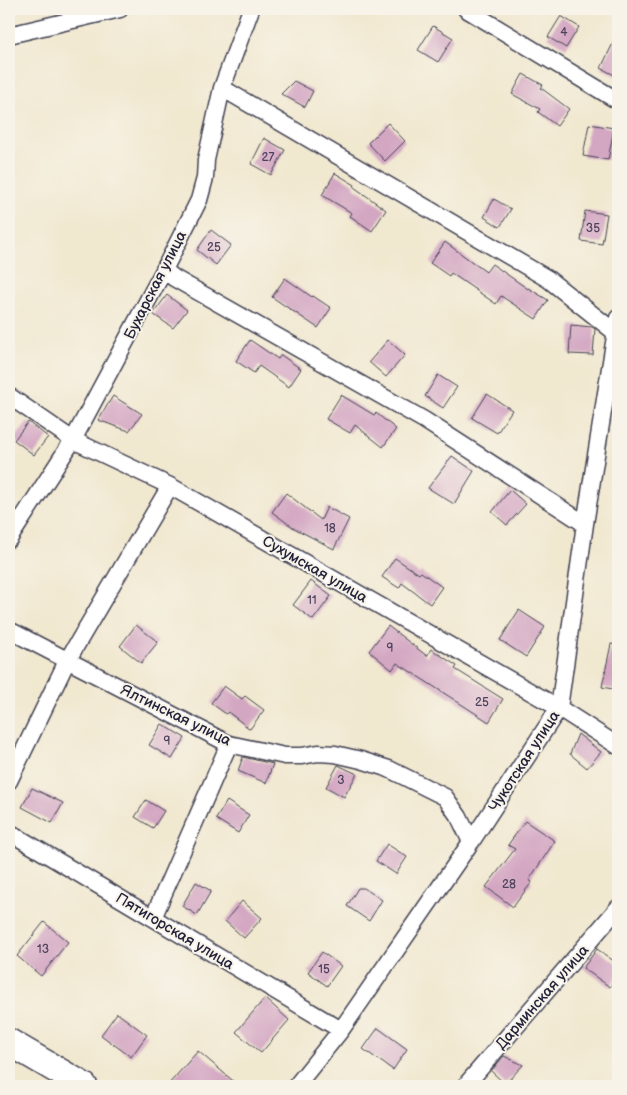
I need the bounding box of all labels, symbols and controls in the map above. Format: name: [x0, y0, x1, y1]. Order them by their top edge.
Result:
house number: 4: [560, 25, 568, 40]
house number: 27: [262, 150, 275, 165]
house number: 35: [586, 221, 600, 236]
street label: Бухарская улица: [120, 228, 191, 343]
house number: 25: [207, 240, 221, 255]
house number: 18: [324, 521, 336, 536]
street label: Сухумская улица: [259, 532, 371, 607]
house number: 11: [307, 593, 317, 608]
house number: 9: [387, 641, 394, 656]
street label: Ялтинская улица: [117, 680, 234, 751]
house number: 25: [475, 695, 489, 710]
street label: Чукотская улица: [485, 707, 564, 815]
house number: 9: [164, 734, 171, 749]
house number: 3: [337, 773, 345, 788]
house number: 28: [502, 877, 516, 892]
street label: Пятигорская улица: [112, 889, 237, 974]
street label: Дарминская улица: [492, 941, 593, 1054]
house number: 13: [37, 942, 49, 957]
house number: 15: [318, 962, 330, 977]

